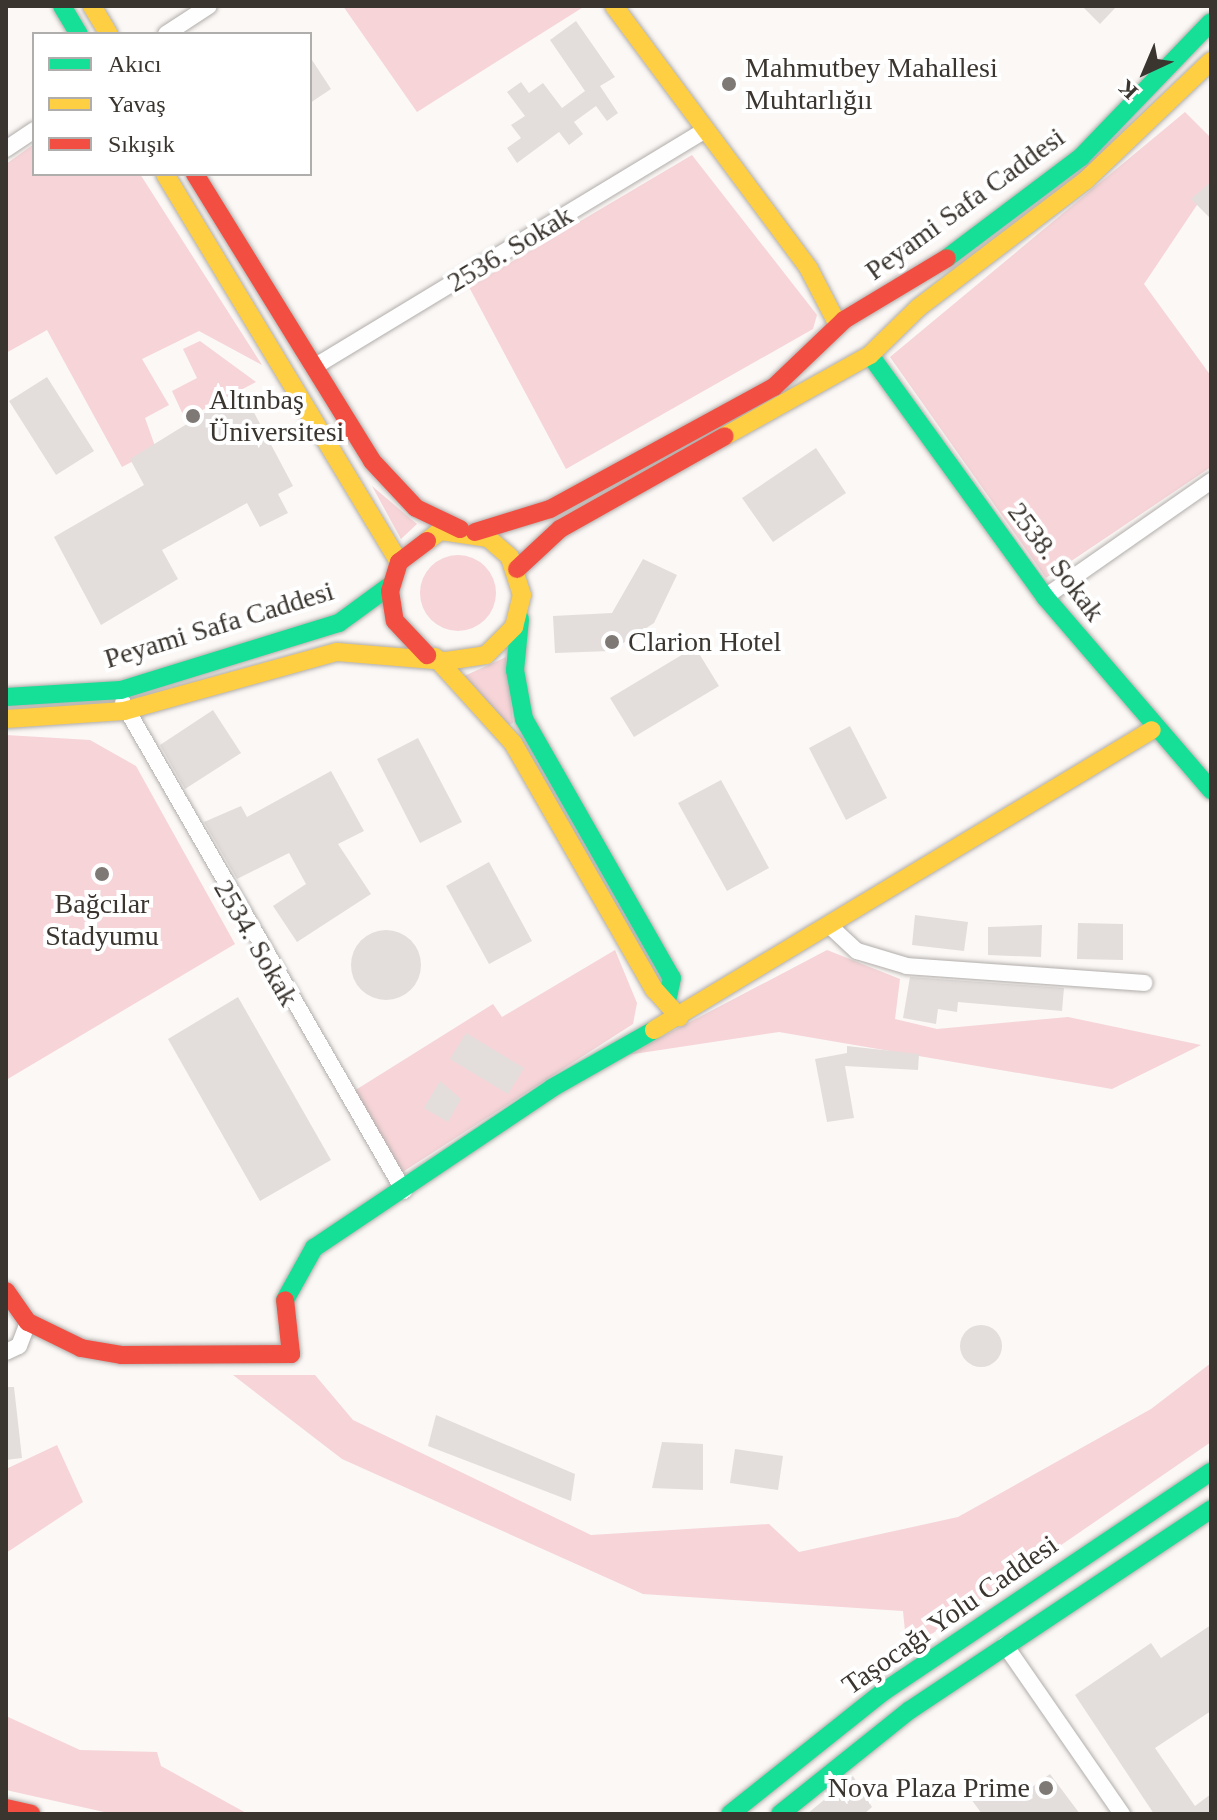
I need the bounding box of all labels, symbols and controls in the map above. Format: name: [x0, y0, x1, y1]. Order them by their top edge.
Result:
legend: [32, 32, 312, 176]
north arrow: [1105, 32, 1185, 112]
text: Akıcı: [108, 51, 161, 77]
place label: Mahmutbey Mahallesi Muhtarlığıı: [745, 51, 998, 117]
marker: Mahmutbey Mahallesi Muhtarlığıı: [720, 75, 738, 93]
text: K: [1113, 75, 1143, 105]
text: Yavaş: [108, 91, 166, 117]
street label: Peyami Safa Caddesi: [859, 120, 1071, 288]
text: Sıkışık: [108, 131, 175, 157]
street label: 2536. Sokak: [441, 199, 579, 299]
place label: Altınbaş Üniversitesi: [209, 383, 344, 449]
marker: Altınbaş Üniversitesi: [184, 407, 202, 425]
street label: 2538. Sokak: [1000, 496, 1112, 628]
street label: Peyami Safa Caddesi: [100, 574, 338, 676]
place label: Clarion Hotel: [628, 625, 781, 659]
marker: Clarion Hotel: [603, 633, 621, 651]
marker: Bağcılar Stadyumu: [93, 865, 111, 883]
street label: 2534. Sokak: [206, 874, 306, 1012]
place label: Bağcılar Stadyumu: [45, 887, 159, 953]
street label: Taşocağı Yolu Caddesi: [835, 1528, 1065, 1702]
place label: Nova Plaza Prime: [828, 1771, 1030, 1805]
marker: Nova Plaza Prime: [1037, 1779, 1055, 1797]

